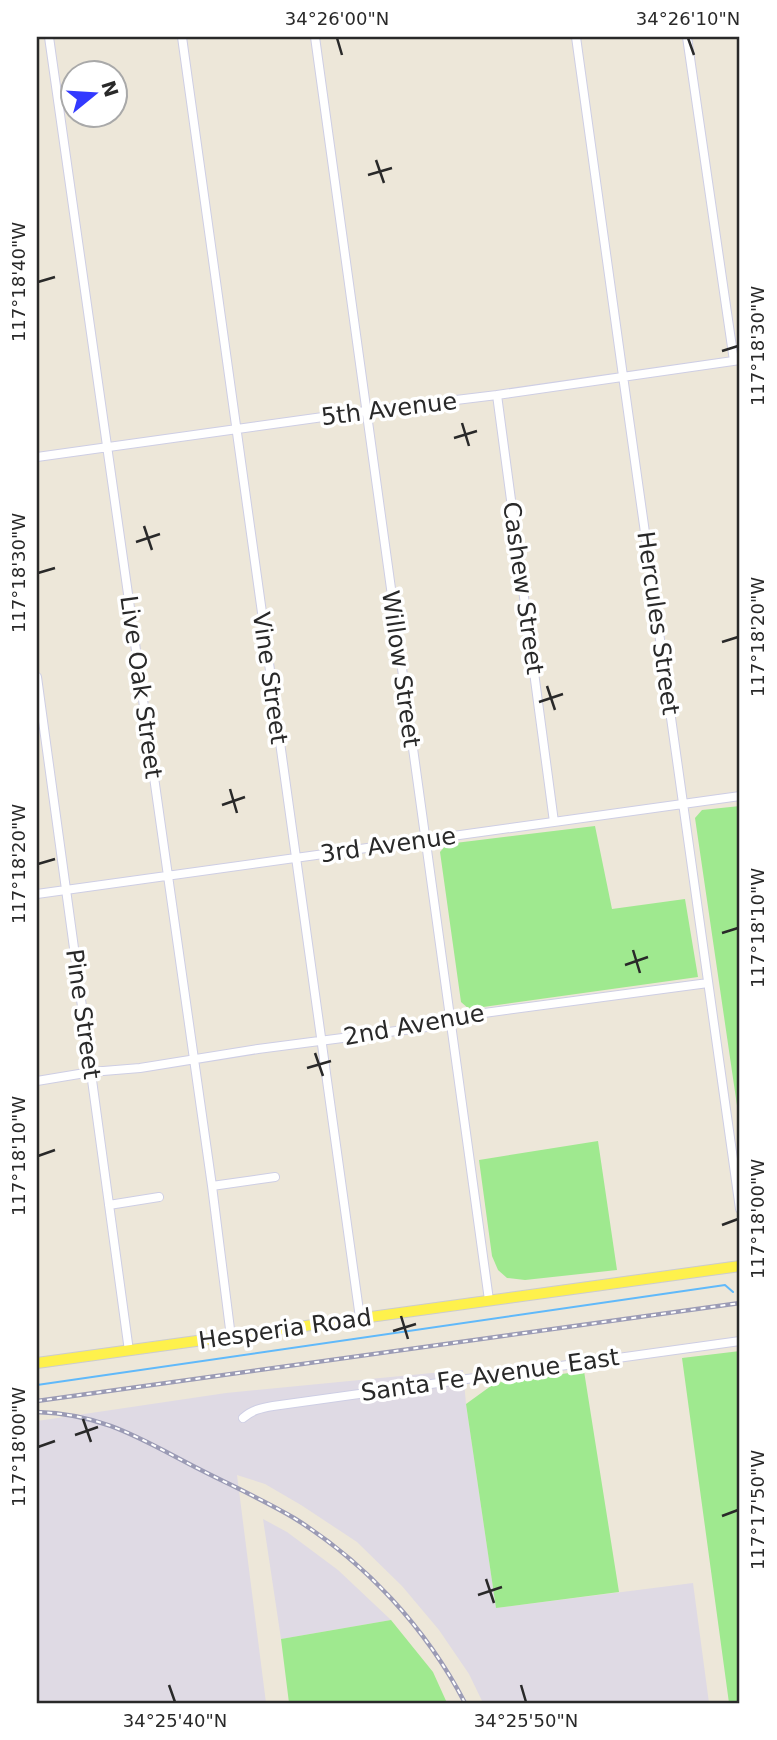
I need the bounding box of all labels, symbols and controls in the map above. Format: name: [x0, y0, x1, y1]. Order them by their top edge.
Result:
text: 34°26'00"N: [285, 8, 389, 29]
text: 34°26'10"N: [636, 8, 740, 29]
north arrow: [60, 60, 130, 130]
text: N: [97, 78, 123, 100]
text: 117°18'40"W: [8, 222, 29, 342]
text: 117°18'30"W: [747, 286, 768, 406]
street label: 5th Avenue: [319, 387, 459, 431]
street label: Cashew Street: [497, 500, 549, 676]
text: 117°18'30"W: [8, 513, 29, 633]
street label: Hercules Street: [631, 529, 685, 717]
text: 117°18'20"W: [747, 577, 768, 697]
street label: Willow Street: [376, 589, 426, 749]
street label: Live Oak Street: [114, 594, 168, 780]
street label: Vine Street: [247, 610, 293, 746]
text: 117°18'20"W: [8, 804, 29, 924]
street label: 3rd Avenue: [318, 822, 458, 868]
text: 117°18'10"W: [747, 868, 768, 988]
street label: Pine Street: [60, 947, 106, 1081]
street label: 2nd Avenue: [341, 999, 487, 1051]
text: 117°18'10"W: [8, 1096, 29, 1216]
text: 117°18'00"W: [747, 1159, 768, 1279]
street label: Hesperia Road: [197, 1303, 373, 1355]
street label: Santa Fe Avenue East: [359, 1343, 621, 1407]
text: 117°18'00"W: [8, 1387, 29, 1507]
text: 117°17'50"W: [747, 1450, 768, 1570]
text: 34°25'40"N: [123, 1710, 227, 1731]
text: 34°25'50"N: [474, 1710, 578, 1731]

